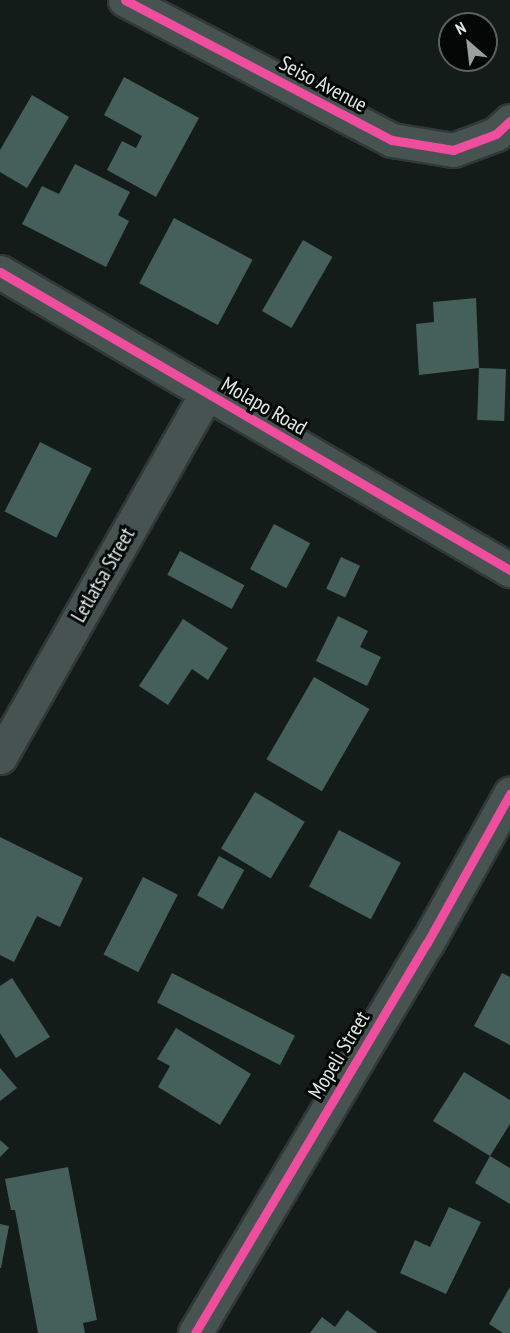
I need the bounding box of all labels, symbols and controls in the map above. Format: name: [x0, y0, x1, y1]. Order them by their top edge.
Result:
north arrow: [438, 12, 498, 72]
text: N: [452, 17, 469, 39]
street label: Seiso Avenue: [275, 50, 371, 118]
street label: Molapo Road: [217, 372, 311, 440]
street label: Letlatsa Street: [66, 523, 140, 627]
street label: Mopeli Street: [303, 1007, 375, 1103]

